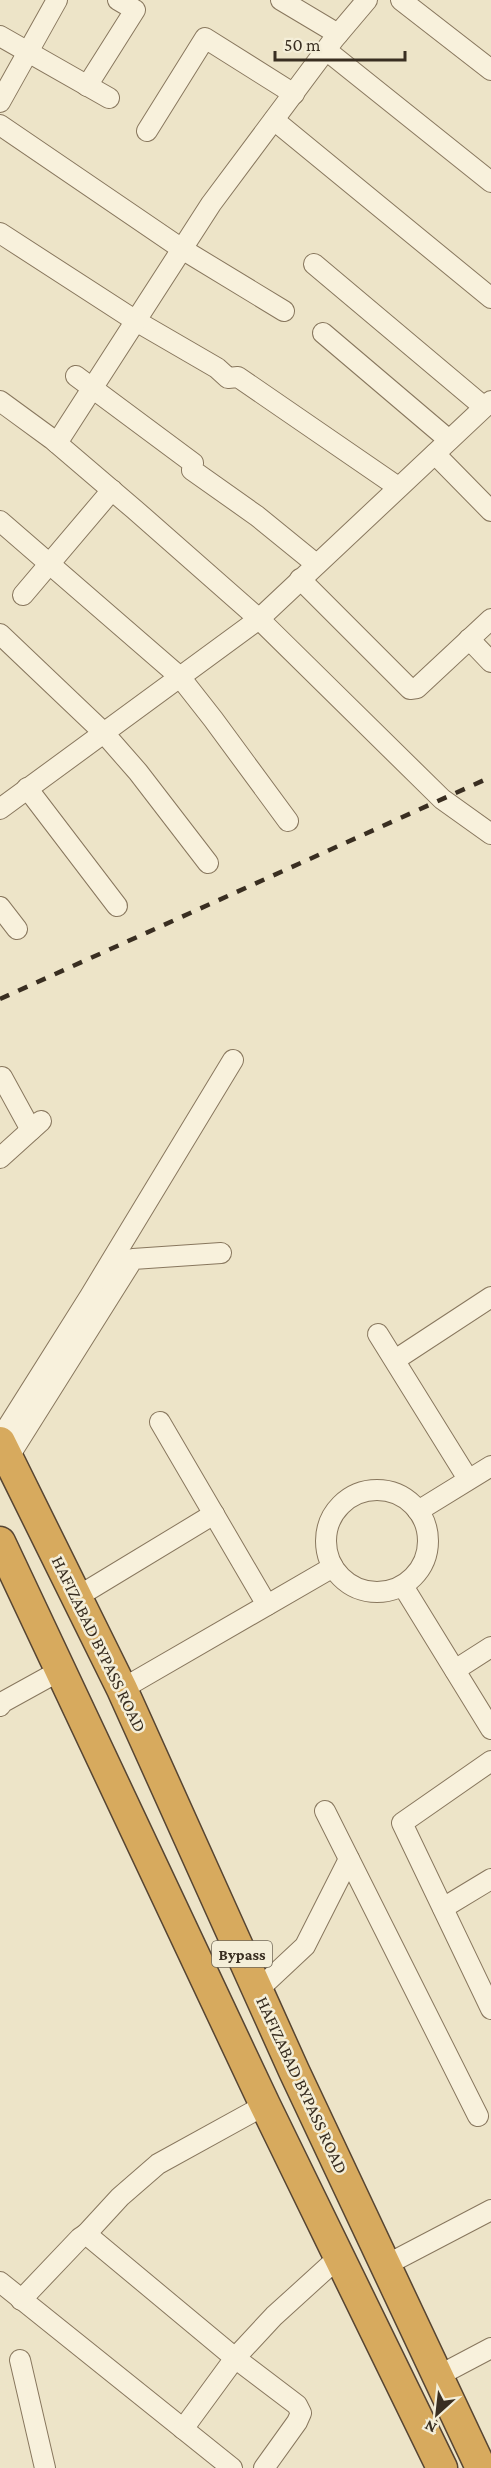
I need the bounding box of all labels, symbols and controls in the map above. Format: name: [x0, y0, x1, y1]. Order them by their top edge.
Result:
scale bar: [275, 24, 406, 62]
text: 50 m: [284, 35, 321, 55]
street label: HAFIZABAD BYPASS ROAD: [48, 1553, 150, 1735]
road number: Bypass: [212, 1941, 272, 1967]
street label: HAFIZABAD BYPASS ROAD: [252, 1993, 352, 2177]
north arrow: [407, 2384, 467, 2444]
text: N: [422, 2417, 439, 2437]

